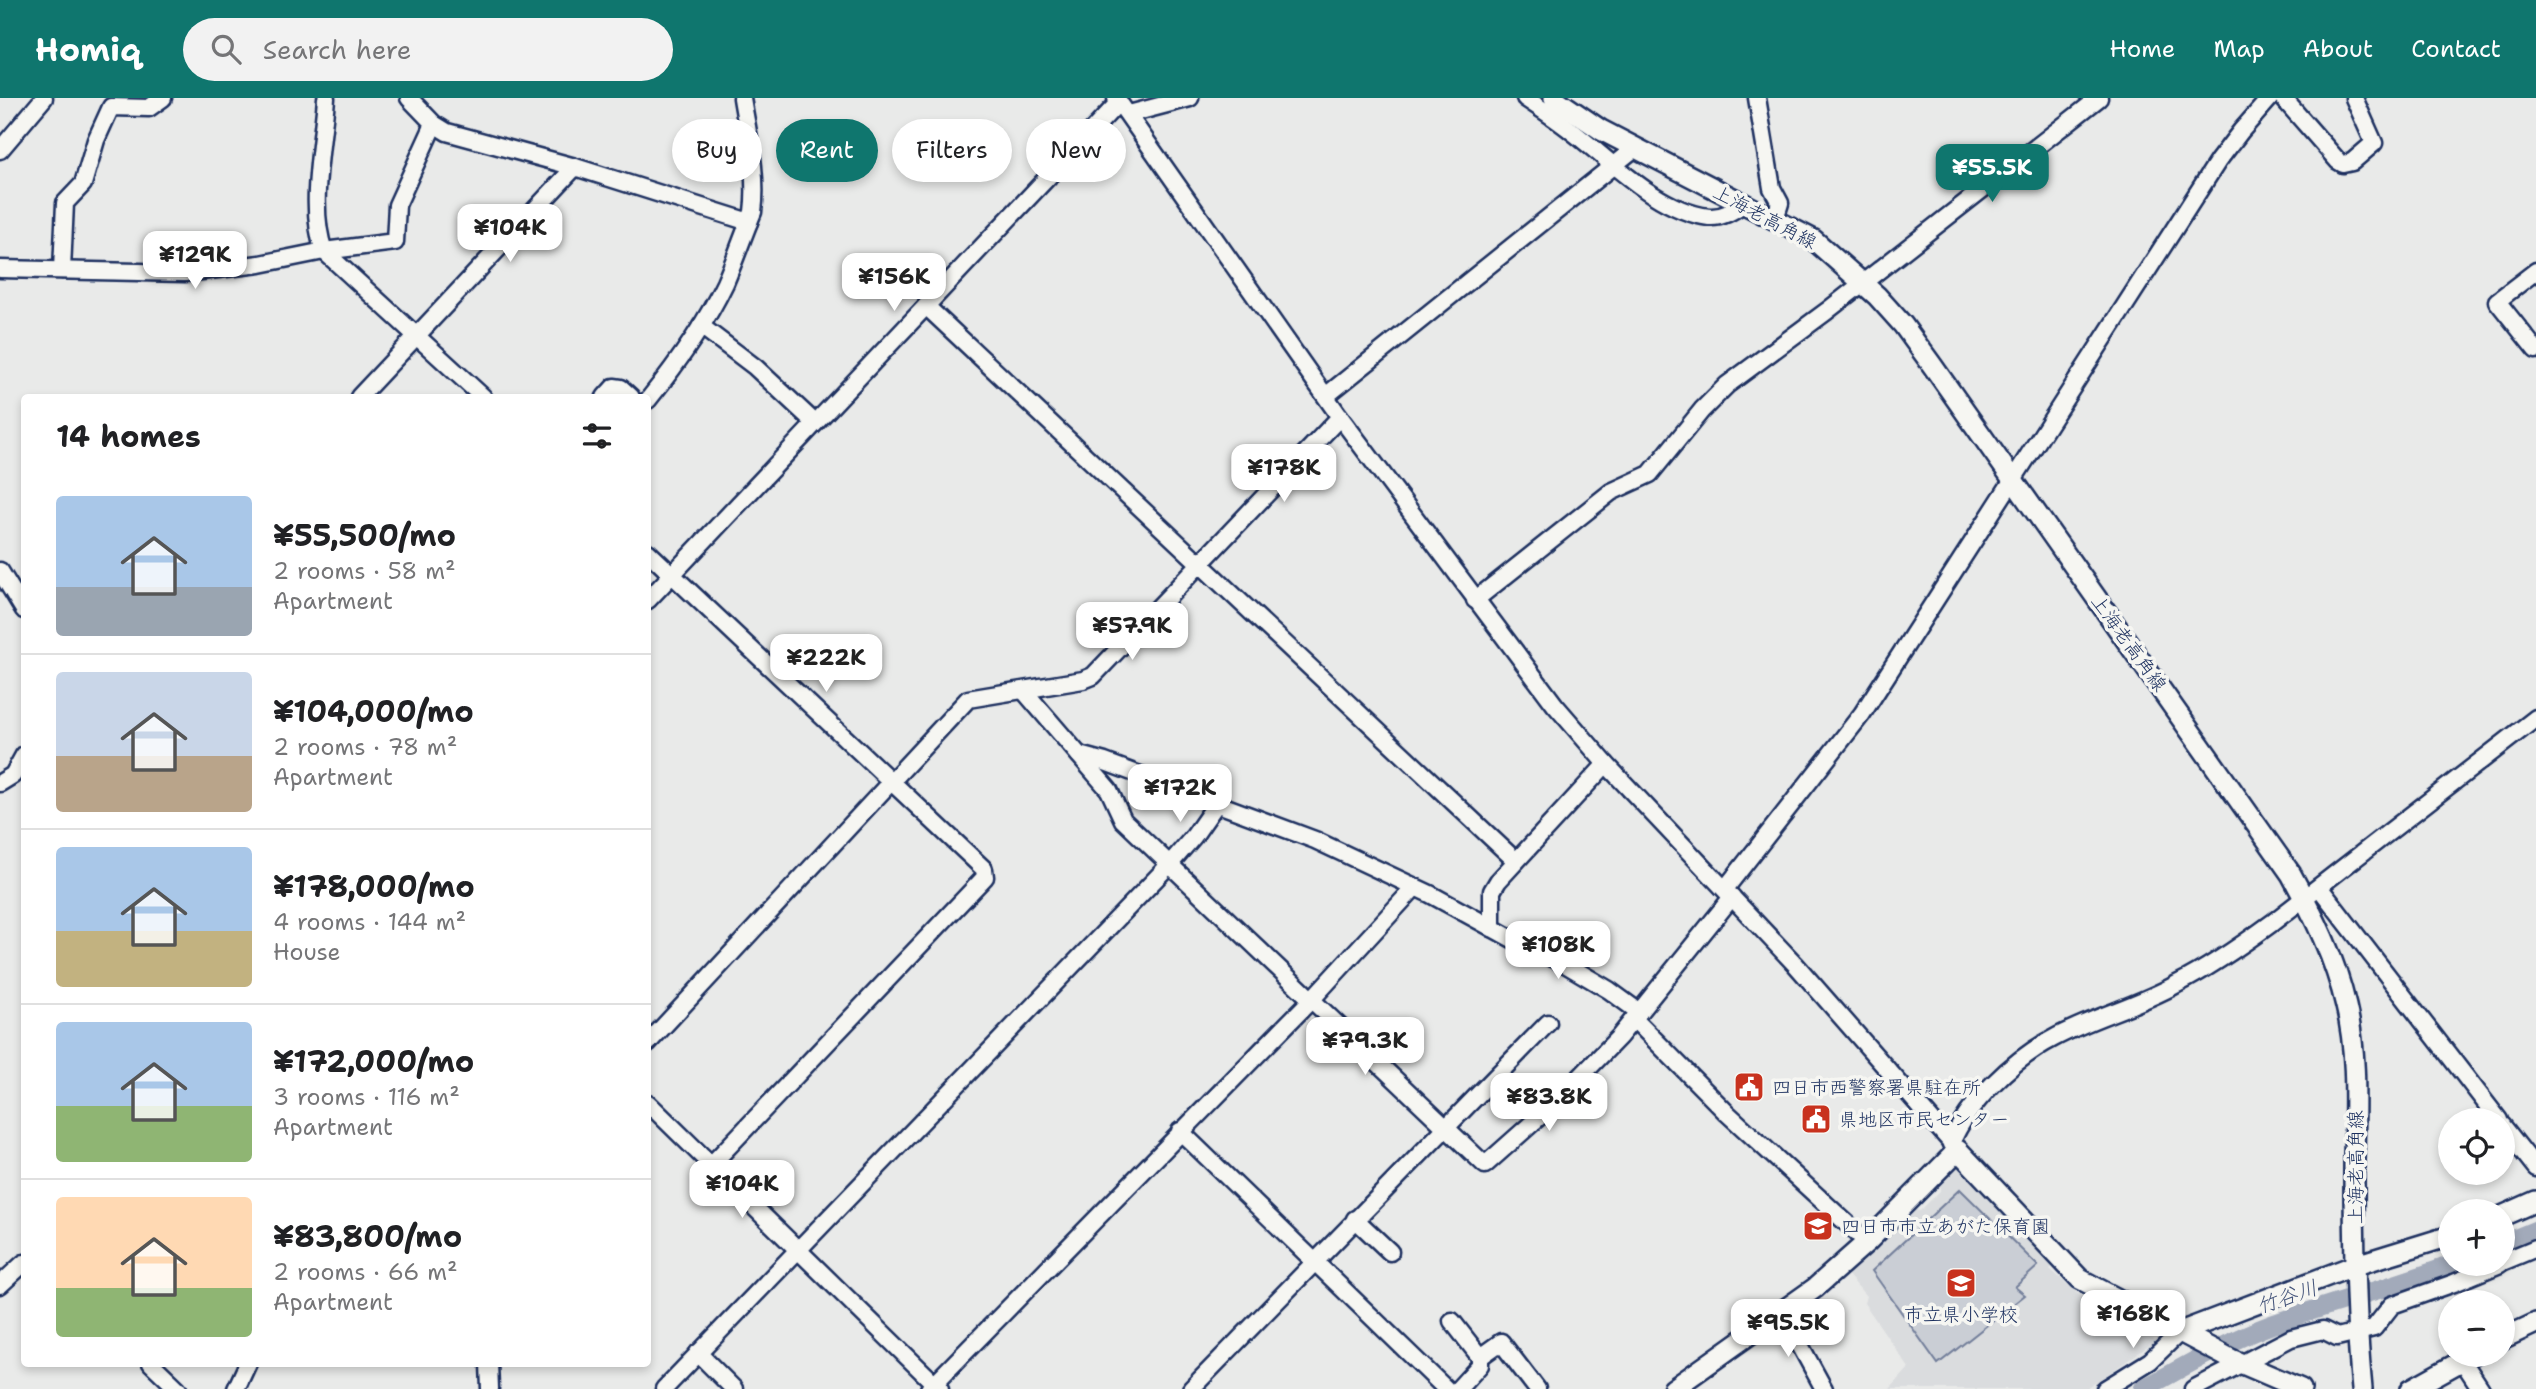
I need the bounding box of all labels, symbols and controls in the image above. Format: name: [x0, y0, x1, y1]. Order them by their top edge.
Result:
search box: [183, 18, 673, 81]
text: Homiq: [35, 27, 141, 72]
icon: search: [207, 30, 245, 68]
text: Search here: [263, 32, 411, 67]
text: Home: [2109, 33, 2175, 65]
text: Map: [2213, 33, 2265, 65]
text: About: [2303, 33, 2373, 65]
text: Contact: [2411, 33, 2501, 65]
chip: Buy: [672, 119, 762, 182]
chip: Rent: [776, 119, 878, 182]
chip: Filters: [892, 119, 1012, 182]
chip: New: [1026, 119, 1126, 182]
pin: ¥55.5K: [1935, 144, 2049, 204]
text: ¥55.5K: [1952, 152, 2032, 182]
street label: 上海老高角線: [1709, 179, 1821, 255]
pin: ¥104K: [461, 204, 559, 264]
text: ¥104K: [473, 212, 547, 242]
pin: ¥129K: [146, 232, 244, 291]
text: ¥129K: [159, 239, 231, 269]
pin: ¥156K: [845, 254, 943, 313]
text: ¥156K: [858, 261, 930, 291]
text: 14 homes: [56, 416, 201, 457]
icon: filters: [578, 417, 616, 455]
pin: ¥178K: [1235, 444, 1333, 504]
text: ¥178K: [1247, 452, 1321, 482]
text: ¥55,500/mo: [273, 515, 456, 556]
icon: home: [112, 524, 196, 608]
text: 2 rooms · 58 m²: [273, 556, 456, 586]
text: Apartment: [273, 586, 393, 616]
street label: 上海老高角線: [2085, 590, 2173, 696]
pin: ¥57.9K: [1075, 602, 1189, 662]
text: ¥57.9K: [1092, 610, 1172, 640]
pin: ¥222K: [777, 634, 875, 694]
text: ¥222K: [786, 642, 866, 672]
text: ¥104,000/mo: [273, 691, 474, 732]
icon: home: [112, 700, 196, 784]
text: 2 rooms · 78 m²: [273, 732, 457, 762]
text: Apartment: [273, 762, 393, 792]
pin: ¥172K: [1131, 764, 1229, 824]
text: ¥172K: [1144, 772, 1216, 802]
text: ¥178,000/mo: [273, 866, 475, 907]
icon: home: [112, 875, 196, 959]
text: 4 rooms · 144 m²: [273, 907, 466, 937]
pin: ¥108K: [1509, 922, 1607, 981]
text: ¥108K: [1521, 929, 1595, 959]
text: House: [273, 937, 341, 967]
pin: ¥79.3K: [1308, 1018, 1422, 1077]
text: ¥79.3K: [1322, 1025, 1408, 1055]
text: ¥172,000/mo: [273, 1041, 474, 1082]
icon: home: [112, 1050, 196, 1134]
public building icon: 四日市西警察署県駐在所: [1732, 1070, 1766, 1104]
pin: ¥83.8K: [1492, 1074, 1606, 1133]
place label: 四日市西警察署県駐在所: [1772, 1075, 1981, 1100]
text: ¥83.8K: [1506, 1081, 1592, 1111]
text: 3 rooms · 116 m²: [273, 1082, 460, 1112]
public building icon: 県地区市民センター: [1799, 1102, 1833, 1136]
place label: 県地区市民センター: [1839, 1107, 2009, 1132]
map controls: [2438, 1108, 2515, 1367]
button: locate: [2438, 1108, 2515, 1185]
street label: 上海老高角線: [2343, 1110, 2368, 1224]
text: Apartment: [273, 1112, 393, 1142]
pin: ¥104K: [693, 1160, 791, 1220]
text: ¥104K: [705, 1168, 779, 1198]
button: +: [2438, 1199, 2515, 1276]
school or university icon: 四日市市立あがた保育園: [1801, 1209, 1835, 1243]
place label: 四日市市立あがた保育園: [1841, 1214, 2050, 1239]
text: ¥83,800/mo: [273, 1216, 462, 1257]
icon: home: [112, 1225, 196, 1309]
text: 2 rooms · 66 m²: [273, 1257, 458, 1287]
school or university icon: 市立県小学校: [1944, 1266, 1978, 1300]
water label: 竹谷川: [2253, 1274, 2321, 1320]
text: Apartment: [273, 1287, 393, 1317]
pin: ¥168K: [2084, 1290, 2182, 1350]
button: −: [2438, 1290, 2515, 1367]
text: ¥168K: [2096, 1298, 2170, 1328]
pin: ¥95.5K: [1731, 1300, 1845, 1359]
place label: 市立県小学校: [1904, 1302, 2018, 1327]
text: ¥95.5K: [1747, 1307, 1829, 1337]

